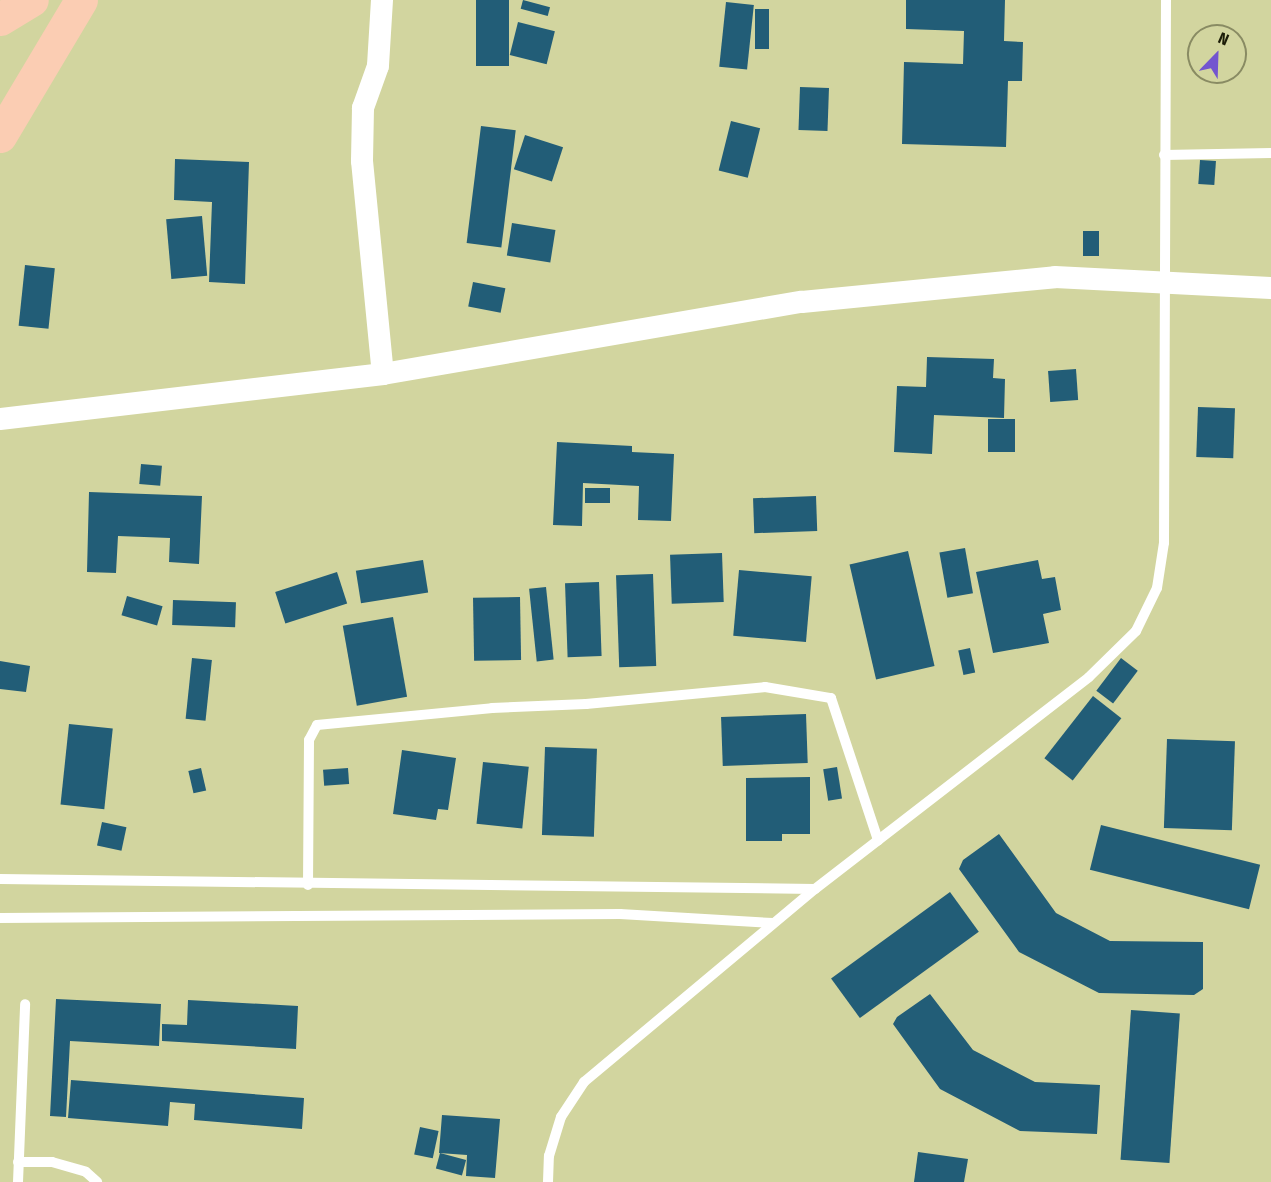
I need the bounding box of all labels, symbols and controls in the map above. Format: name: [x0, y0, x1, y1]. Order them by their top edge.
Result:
north arrow: [1187, 24, 1247, 84]
text: N: [1215, 28, 1232, 49]

